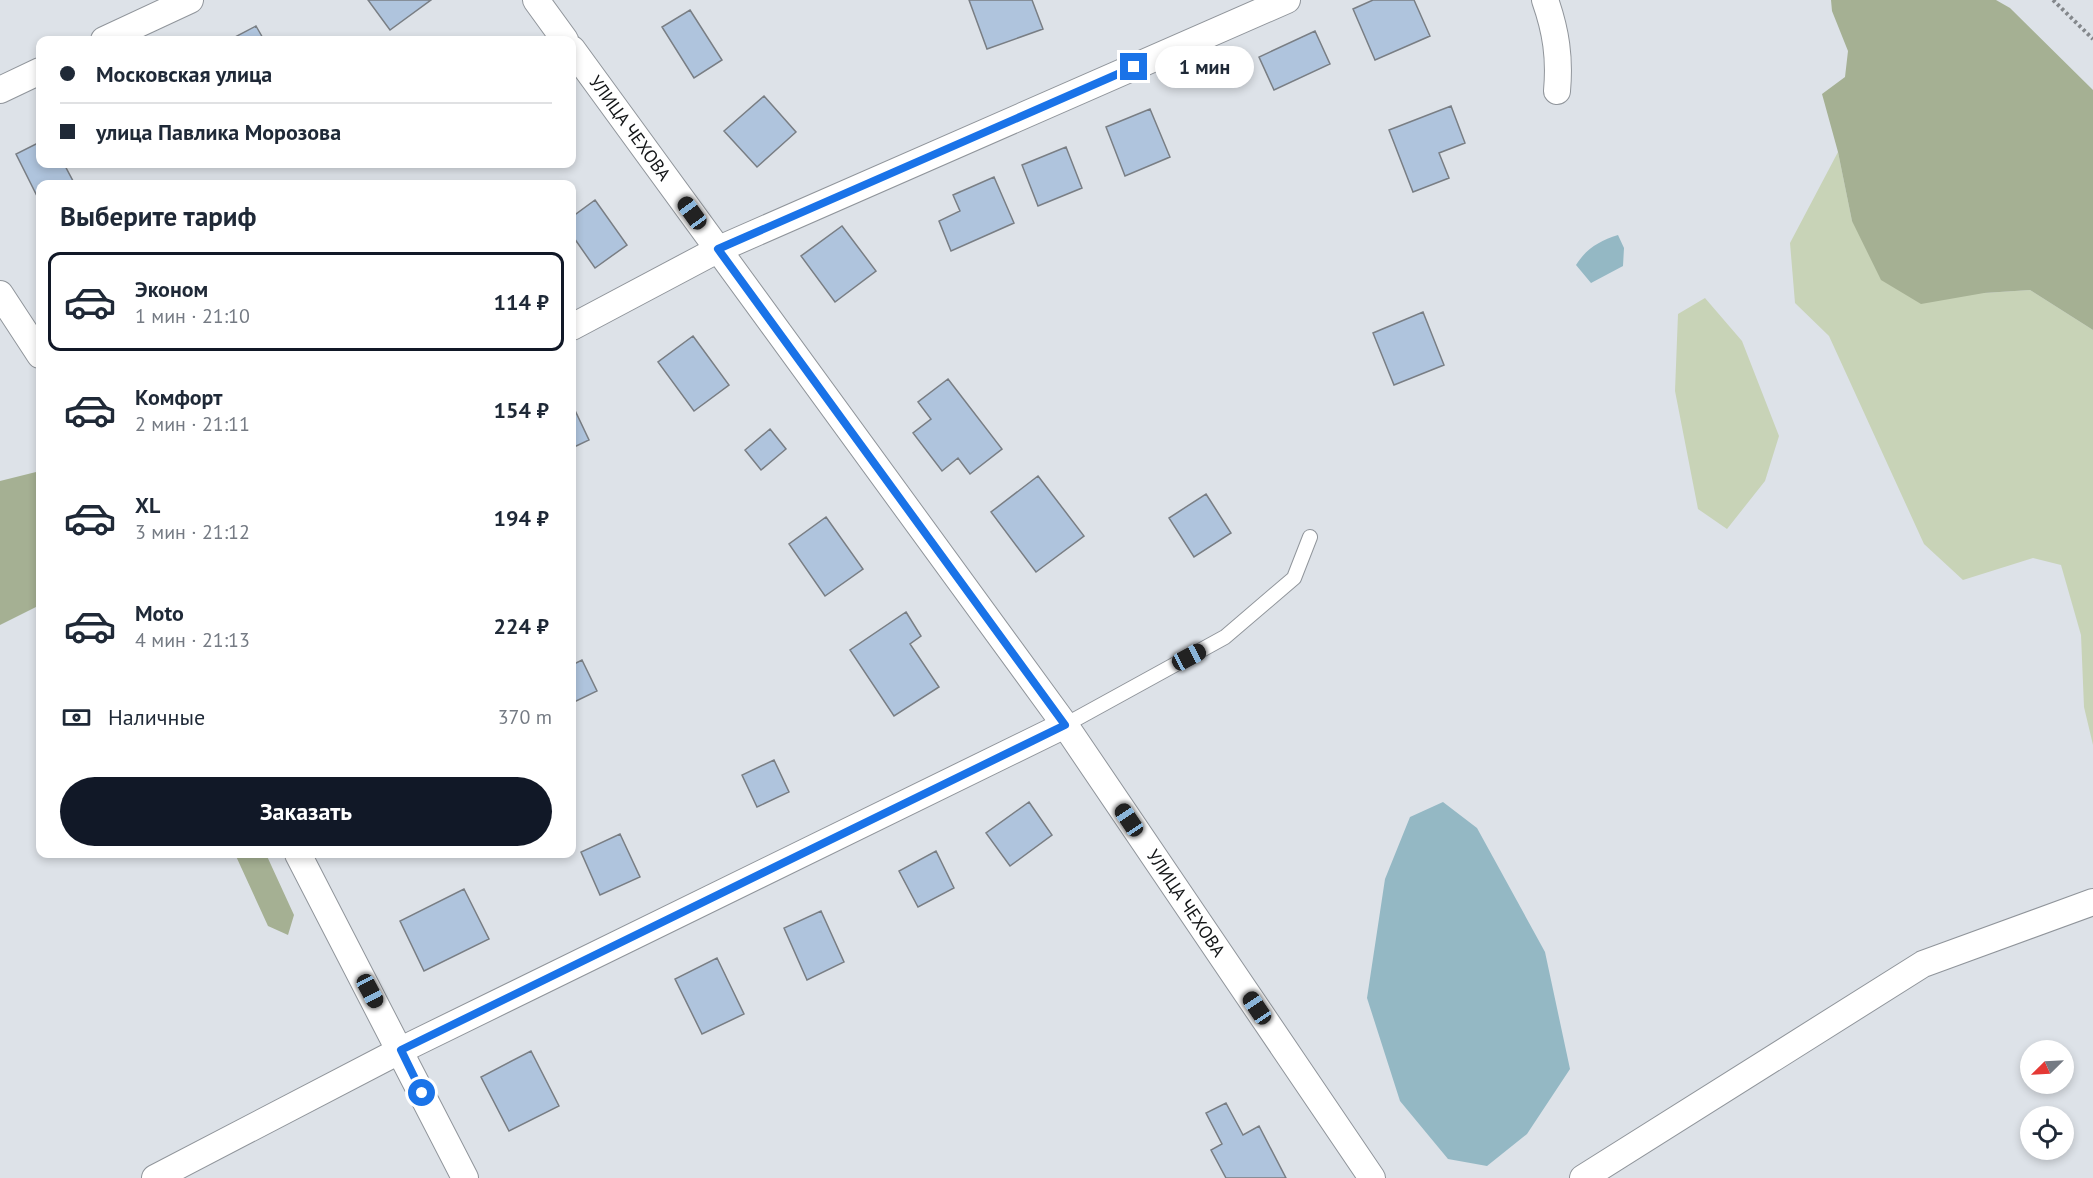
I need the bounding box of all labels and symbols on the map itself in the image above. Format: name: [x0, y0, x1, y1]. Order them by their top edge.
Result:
callout: 1 мин: [1155, 46, 1254, 88]
route end: [1120, 53, 1147, 80]
street label: УЛИЦА ЧЕХОВА: [584, 71, 676, 185]
car: [674, 193, 710, 233]
car: [1169, 641, 1209, 673]
car: [1111, 800, 1147, 840]
street label: УЛИЦА ЧЕХОВА: [1142, 845, 1231, 961]
car: [354, 971, 386, 1011]
car: [1239, 988, 1275, 1028]
north arrow: [2020, 1040, 2074, 1094]
route start: [408, 1079, 435, 1106]

